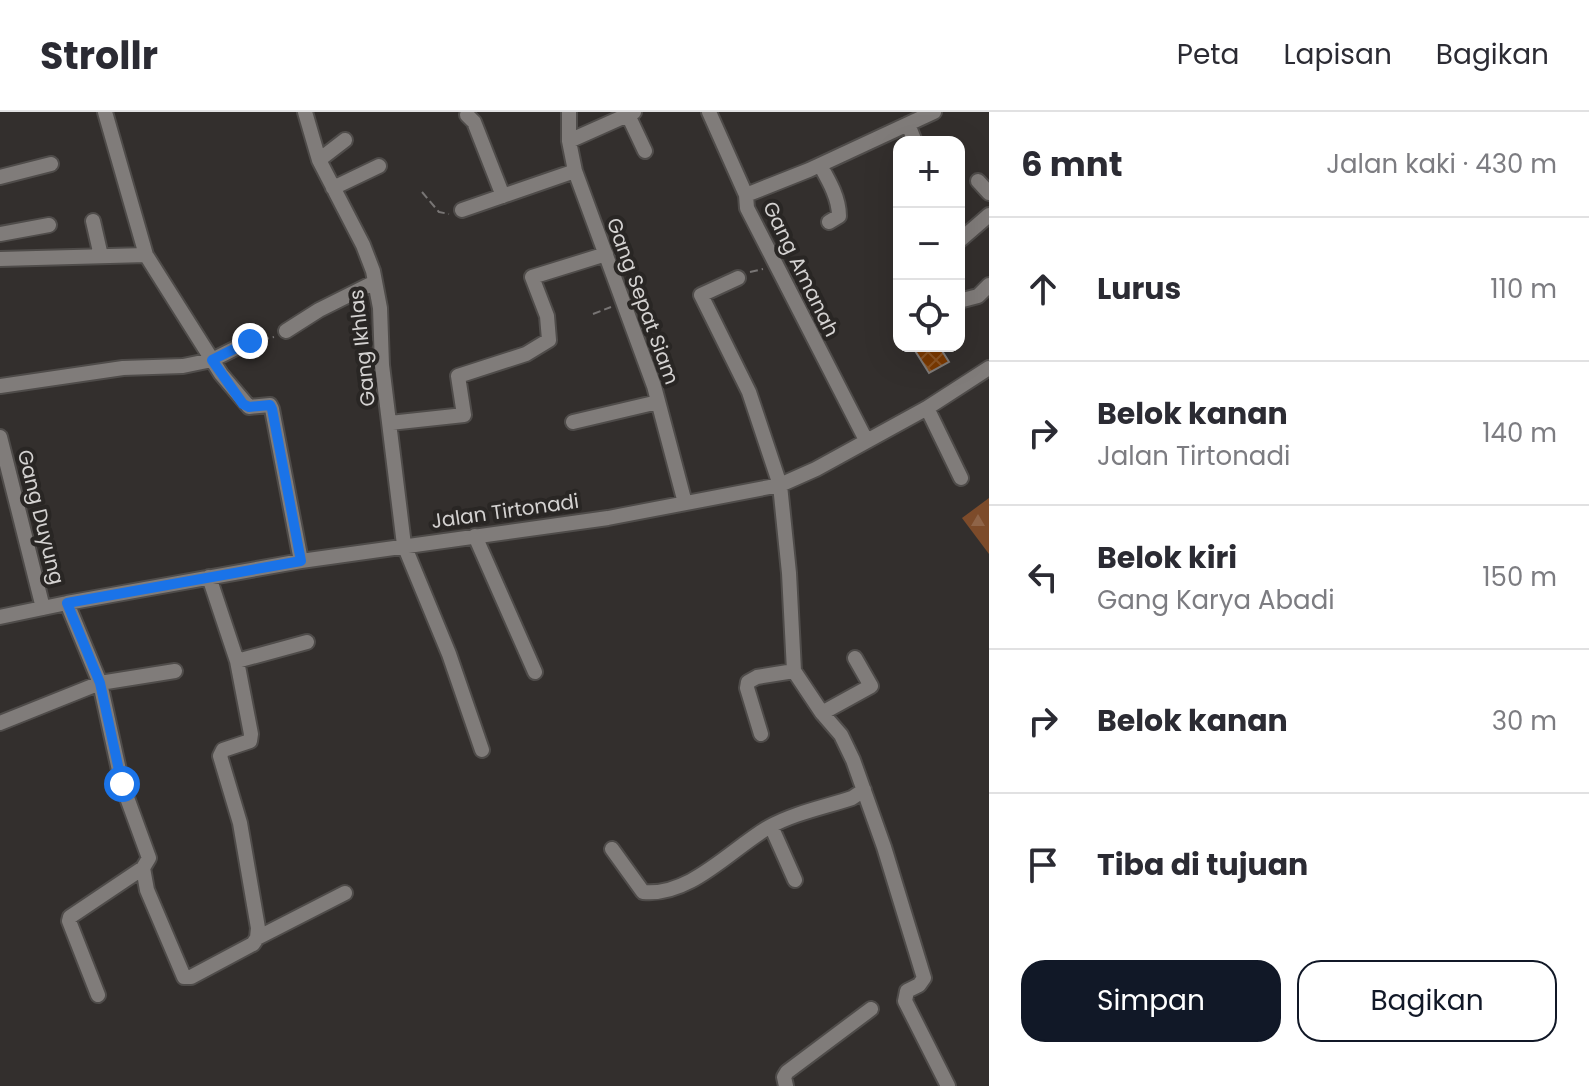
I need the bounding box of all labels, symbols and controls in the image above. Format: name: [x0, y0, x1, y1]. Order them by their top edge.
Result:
text: Strollr: [40, 29, 158, 82]
text: Peta: [1177, 35, 1240, 74]
text: Lapisan: [1284, 35, 1392, 74]
text: Bagikan: [1436, 35, 1549, 74]
map controls: [893, 136, 965, 352]
button: +: [893, 136, 965, 208]
text: 6 mnt: [1021, 140, 1123, 188]
text: Jalan kaki · 430 m: [1326, 146, 1557, 182]
street label: Gang Amanah: [756, 197, 846, 341]
button: −: [893, 208, 965, 280]
street label: Gang Sepat Siam: [600, 214, 686, 388]
icon: ahead: [1021, 267, 1065, 311]
text: Lurus: [1097, 267, 1181, 310]
text: 110 m: [1490, 271, 1557, 307]
button: locate: [893, 280, 965, 352]
street label: Gang Ikhlas: [342, 288, 382, 408]
route end: [232, 323, 268, 359]
text: Belok kanan: [1097, 392, 1288, 435]
icon: right: [1021, 411, 1065, 455]
text: 140 m: [1482, 415, 1557, 451]
text: Jalan Tirtonadi: [1097, 438, 1290, 474]
street label: Gang Duyung: [11, 447, 71, 587]
street label: Jalan Tirtonadi: [429, 487, 581, 535]
text: Belok kiri: [1097, 536, 1237, 579]
icon: left: [1021, 555, 1065, 599]
text: 150 m: [1482, 559, 1557, 595]
text: Gang Karya Abadi: [1097, 582, 1335, 618]
icon: right: [1021, 699, 1065, 743]
text: Belok kanan: [1097, 699, 1288, 742]
text: 30 m: [1492, 703, 1557, 739]
route start: [104, 766, 140, 802]
icon: arrive: [1021, 843, 1065, 887]
text: Tiba di tujuan: [1097, 843, 1308, 886]
button: Simpan: [1021, 960, 1281, 1042]
button: Bagikan: [1297, 960, 1557, 1042]

